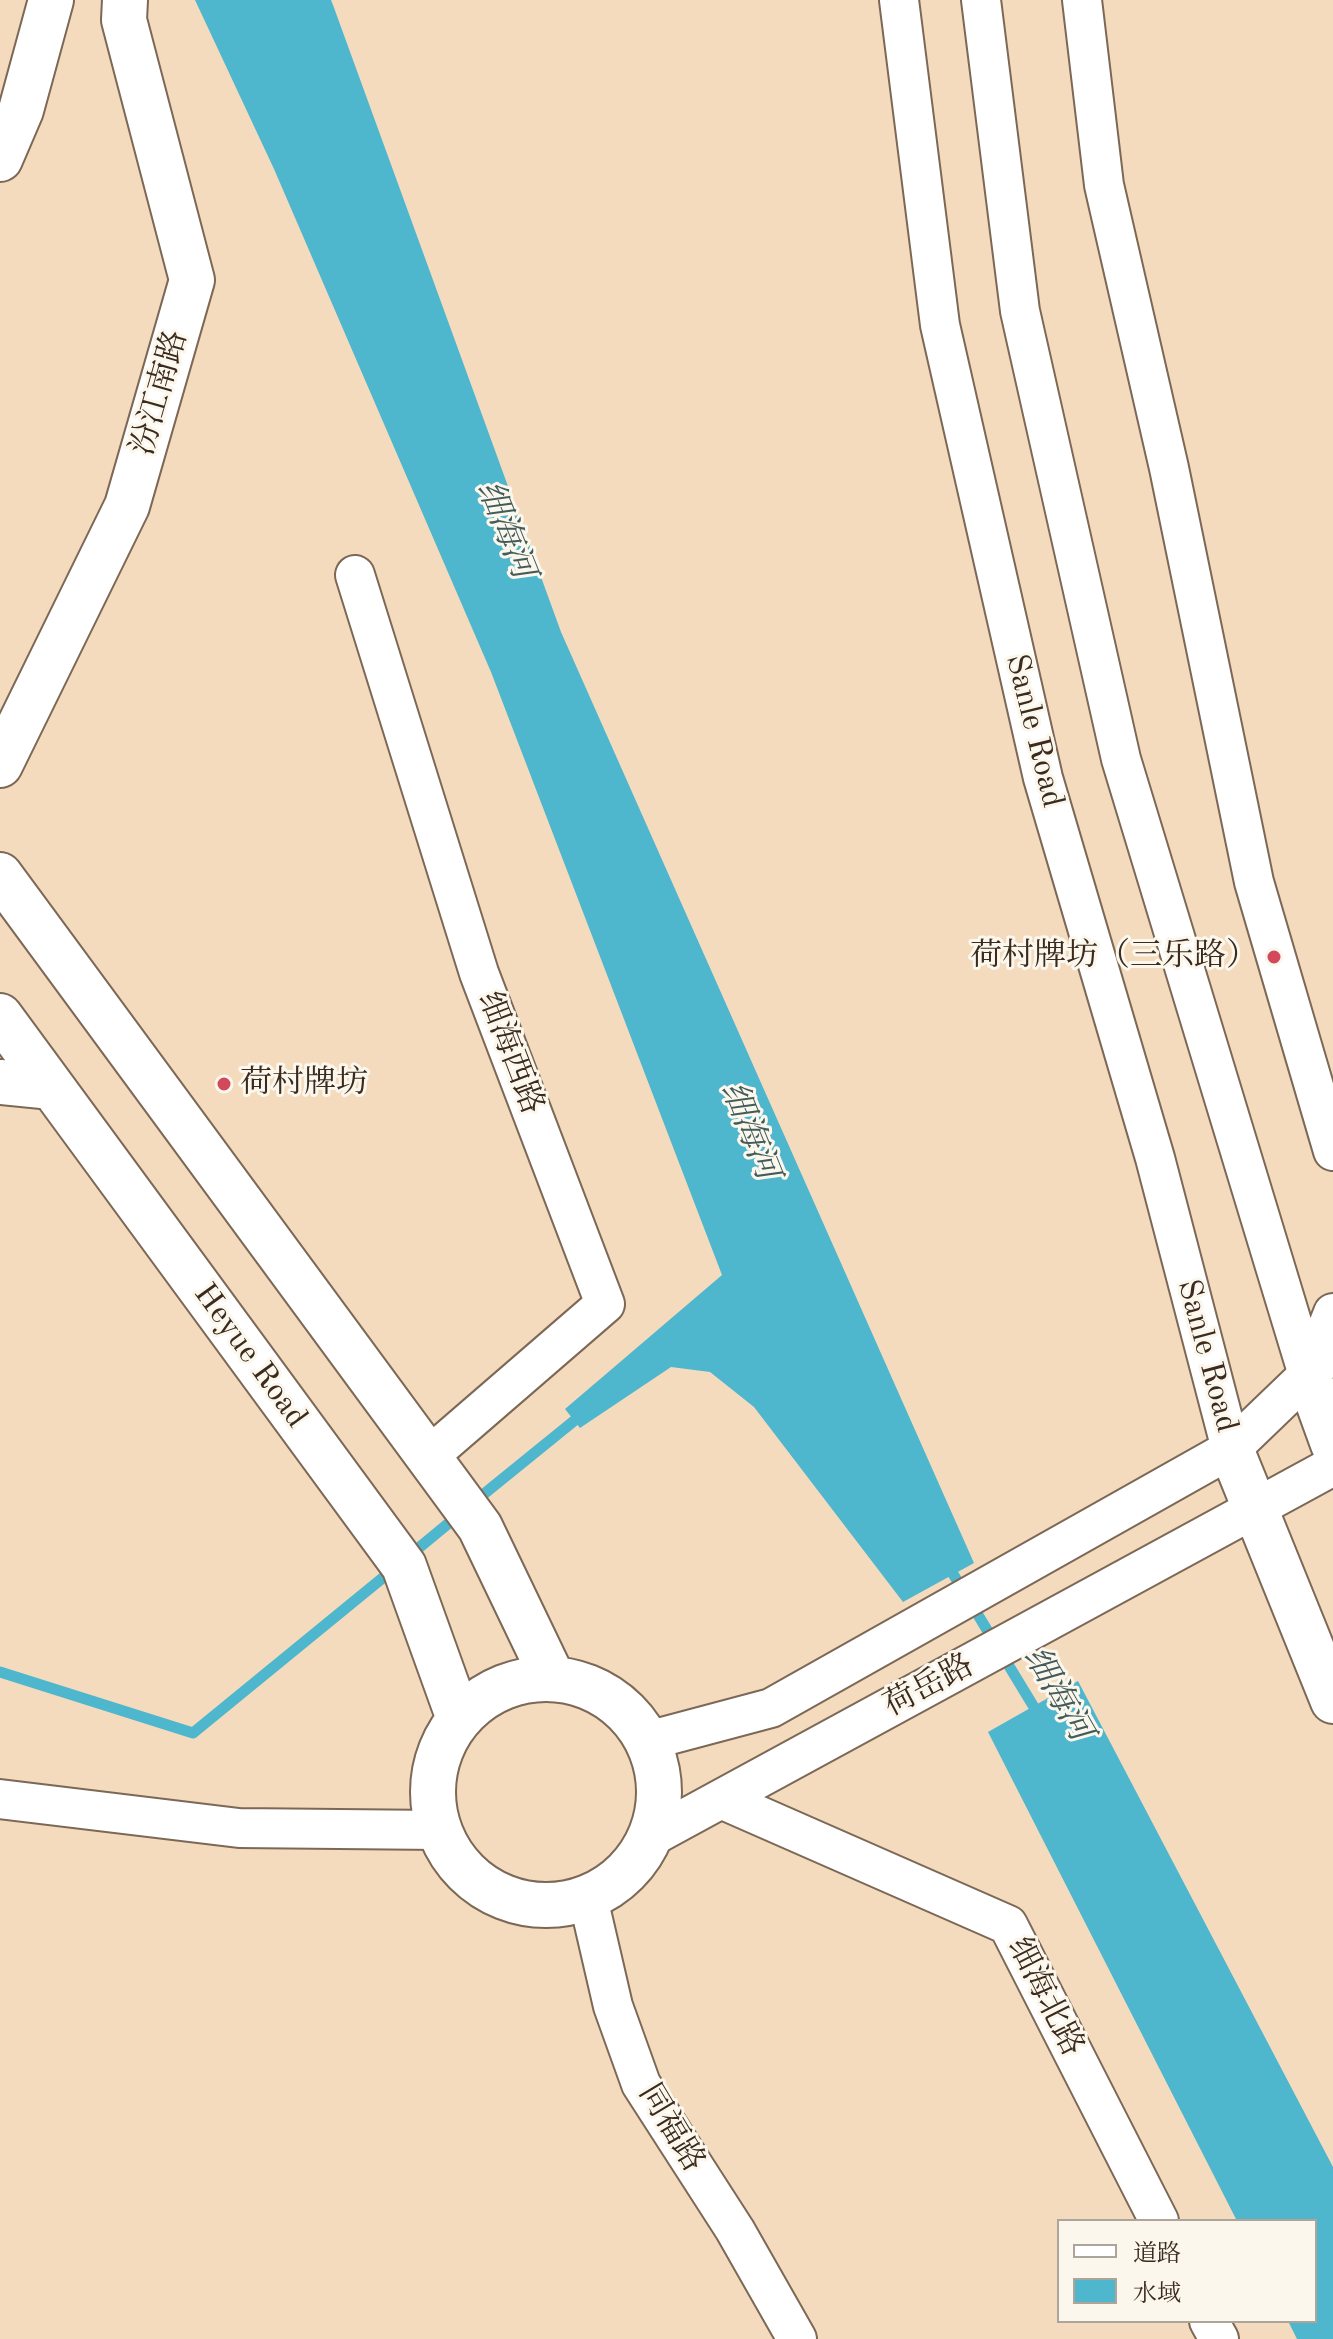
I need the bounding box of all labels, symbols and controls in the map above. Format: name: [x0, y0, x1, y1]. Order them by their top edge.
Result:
street label: 汾江南路: [124, 326, 196, 460]
water label: 细海河: [467, 475, 543, 585]
street label: Sanle Road: [996, 650, 1072, 812]
place label: 荷村牌坊（三乐路）: [970, 938, 1258, 976]
marker: 荷村牌坊（三乐路）: [1265, 948, 1283, 966]
street label: 细海西路: [469, 986, 551, 1120]
place label: 荷村牌坊: [240, 1065, 368, 1103]
marker: 荷村牌坊: [215, 1075, 233, 1093]
water label: 细海河: [711, 1076, 787, 1186]
street label: Sanle Road: [1168, 1275, 1246, 1437]
street label: Heyue Road: [185, 1276, 315, 1436]
water label: 细海河: [1014, 1640, 1100, 1748]
street label: 荷岳路: [878, 1647, 980, 1725]
street label: 细海北路: [999, 1931, 1091, 2063]
street label: 同福路: [630, 2077, 712, 2179]
legend: [1057, 2219, 1317, 2323]
text: 道路: [1133, 2243, 1181, 2267]
text: 水域: [1133, 2283, 1181, 2307]

